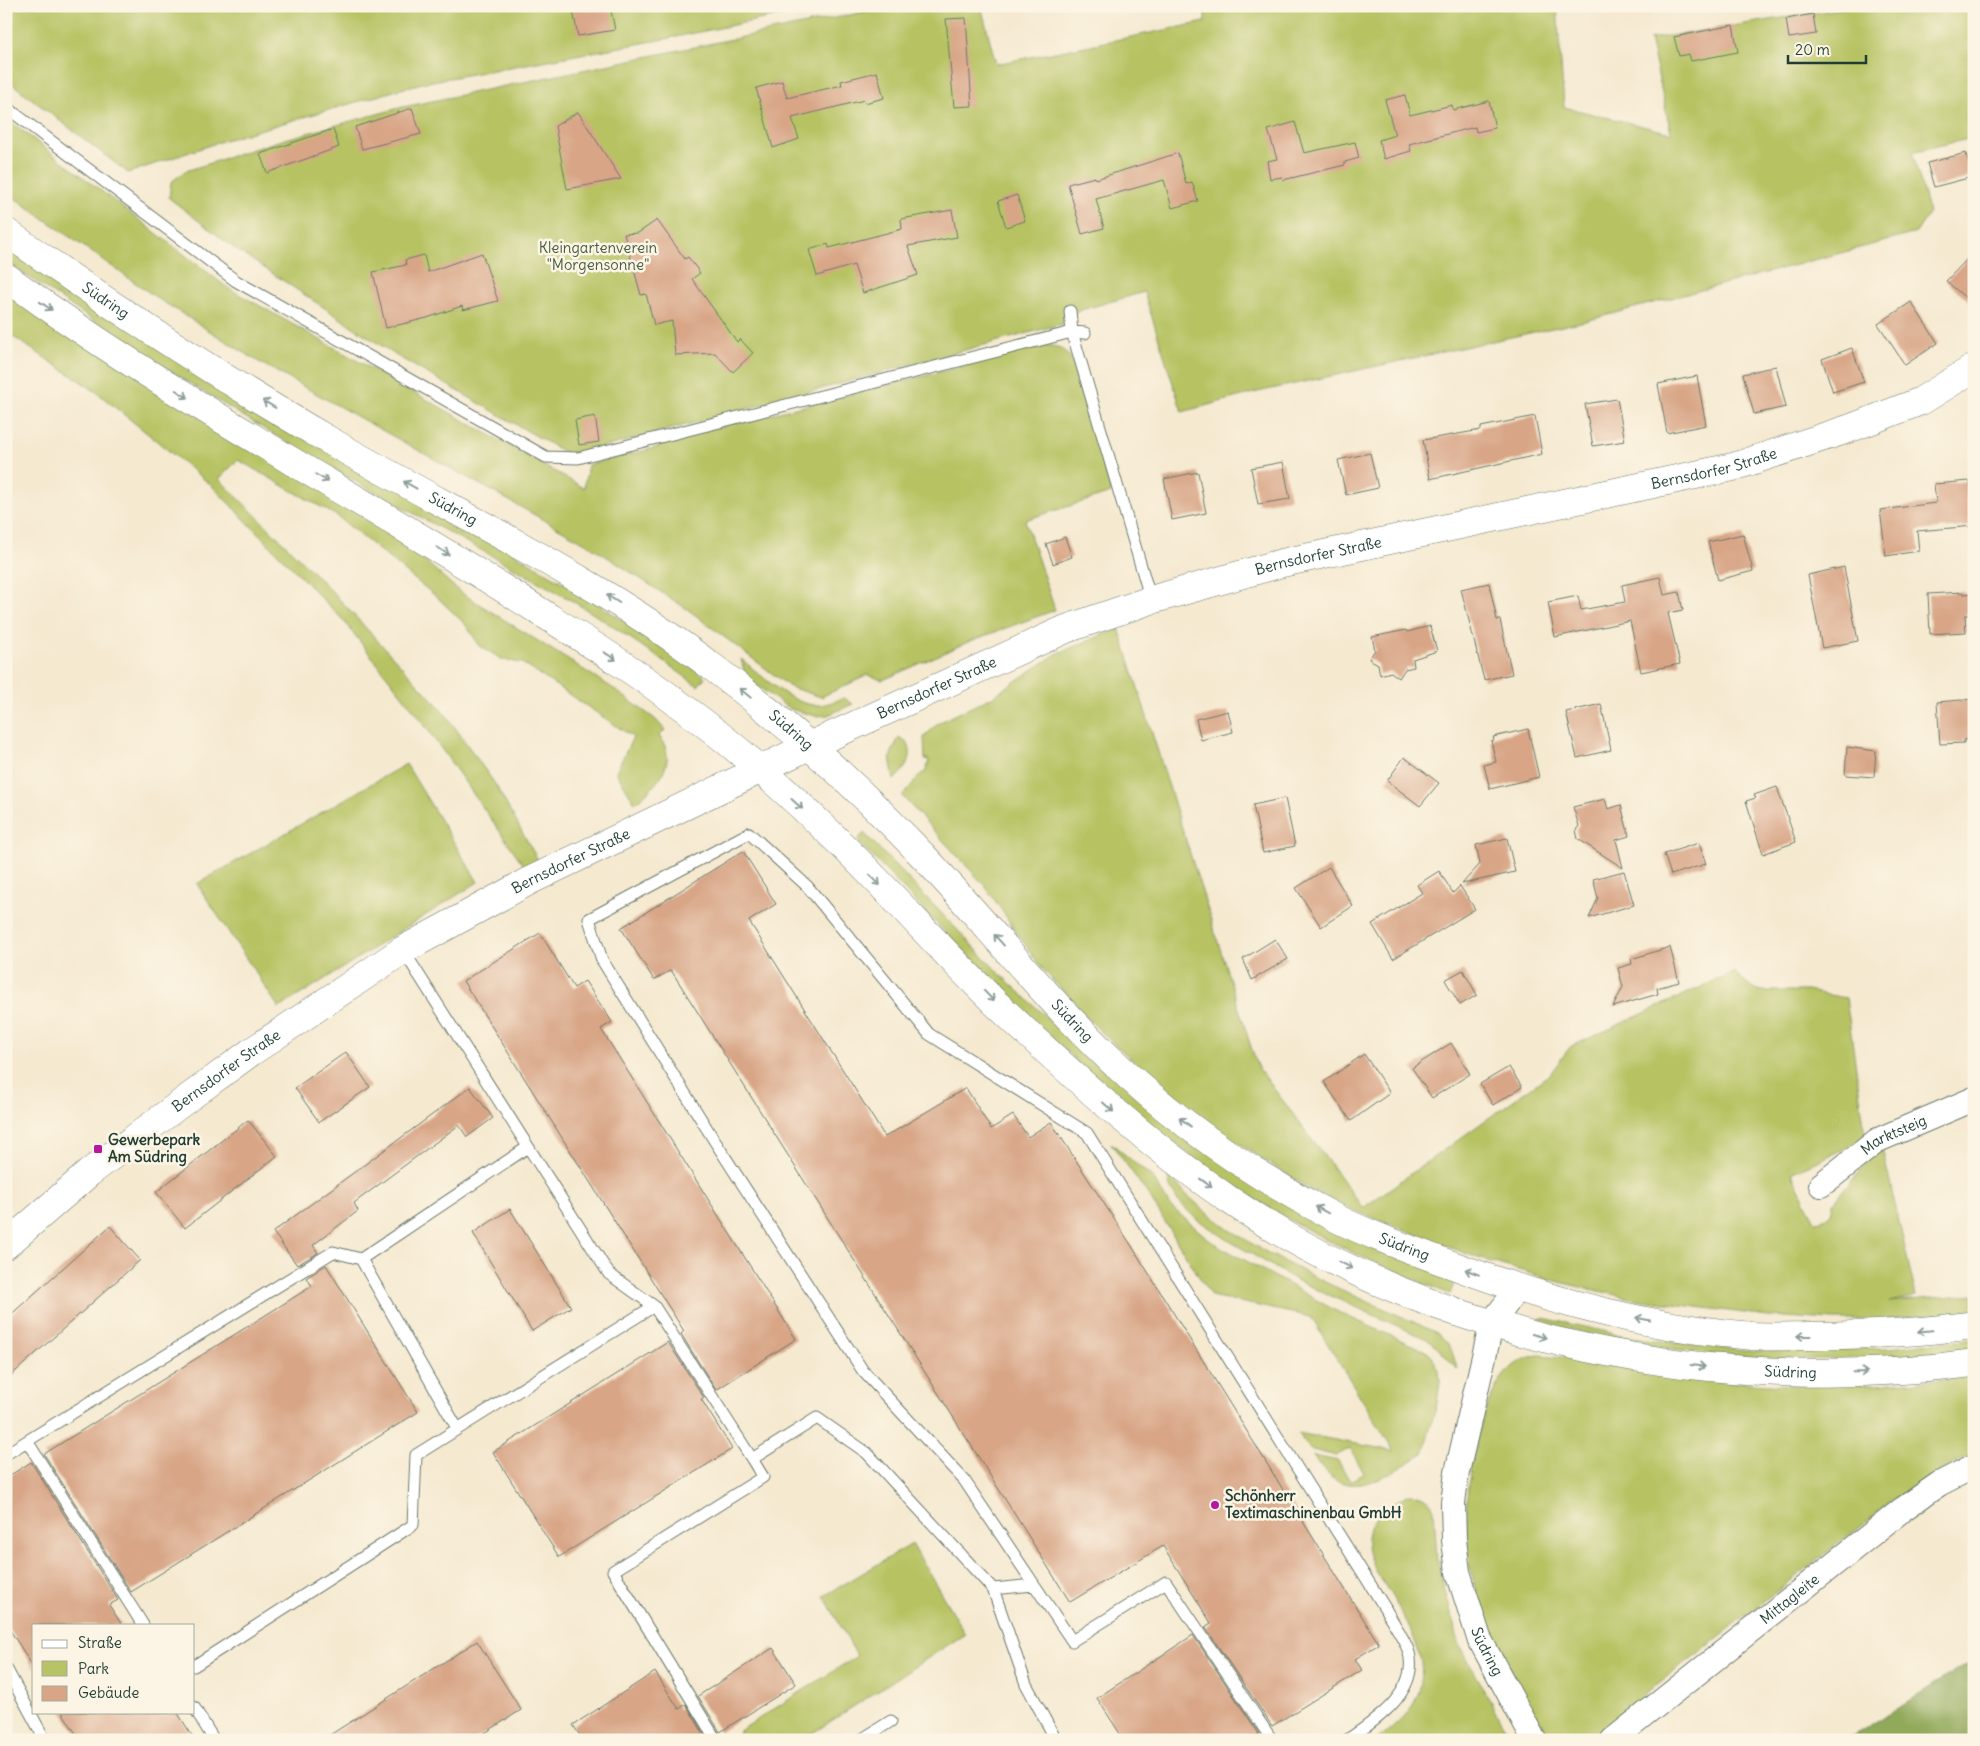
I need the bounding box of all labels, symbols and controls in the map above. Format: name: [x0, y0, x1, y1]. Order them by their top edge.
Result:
scale bar: [1788, 32, 1865, 64]
text: 20 m: [1795, 40, 1830, 59]
park label: Kleingartenverein "Morgensonne": [539, 238, 658, 274]
street label: Südring: [79, 278, 133, 323]
one-way arrow: [39, 301, 53, 311]
one-way arrow: [175, 389, 189, 399]
one-way arrow: [262, 399, 276, 409]
street label: Bernsdorfer Straße: [1649, 443, 1779, 493]
one-way arrow: [314, 473, 328, 483]
one-way arrow: [403, 480, 417, 490]
street label: Südring: [425, 488, 481, 529]
street label: Bernsdorfer Straße: [1253, 532, 1383, 579]
one-way arrow: [436, 546, 450, 556]
one-way arrow: [606, 593, 620, 603]
one-way arrow: [603, 651, 617, 661]
street label: Bernsdorfer Straße: [874, 652, 999, 723]
one-way arrow: [738, 688, 751, 699]
street label: Südring: [765, 705, 817, 754]
one-way arrow: [790, 798, 803, 810]
street label: Bernsdorfer Straße: [508, 824, 633, 898]
one-way arrow: [869, 873, 881, 885]
one-way arrow: [993, 934, 1005, 947]
one-way arrow: [983, 990, 995, 1002]
street label: Südring: [1048, 995, 1097, 1046]
street label: Bernsdorfer Straße: [168, 1025, 284, 1116]
one-way arrow: [1101, 1101, 1114, 1112]
street label: Marktsteig: [1857, 1110, 1929, 1159]
one-way arrow: [1178, 1117, 1192, 1127]
place label: Gewerbepark Am Südring: [108, 1130, 201, 1167]
marker: Gewerbepark Am Südring: [92, 1143, 104, 1155]
one-way arrow: [1199, 1178, 1213, 1188]
one-way arrow: [1314, 1205, 1329, 1215]
street label: Südring: [1376, 1228, 1432, 1265]
one-way arrow: [1338, 1260, 1353, 1270]
one-way arrow: [1464, 1267, 1480, 1276]
one-way arrow: [1635, 1314, 1651, 1324]
one-way arrow: [1918, 1326, 1934, 1336]
one-way arrow: [1530, 1331, 1546, 1341]
one-way arrow: [1796, 1331, 1812, 1341]
one-way arrow: [1690, 1361, 1706, 1371]
street label: Südring: [1764, 1361, 1817, 1382]
one-way arrow: [1852, 1368, 1868, 1377]
place label: Schönherr Textimaschinenbau GmbH: [1225, 1486, 1402, 1522]
marker: Schönherr Textimaschinenbau GmbH: [1209, 1499, 1221, 1511]
street label: Mittagleite: [1756, 1569, 1823, 1628]
legend: [32, 1624, 195, 1714]
street label: Südring: [1467, 1625, 1508, 1679]
text: Straße: [78, 1633, 122, 1652]
text: Park: [78, 1659, 109, 1678]
text: Gebäude: [78, 1683, 139, 1702]

